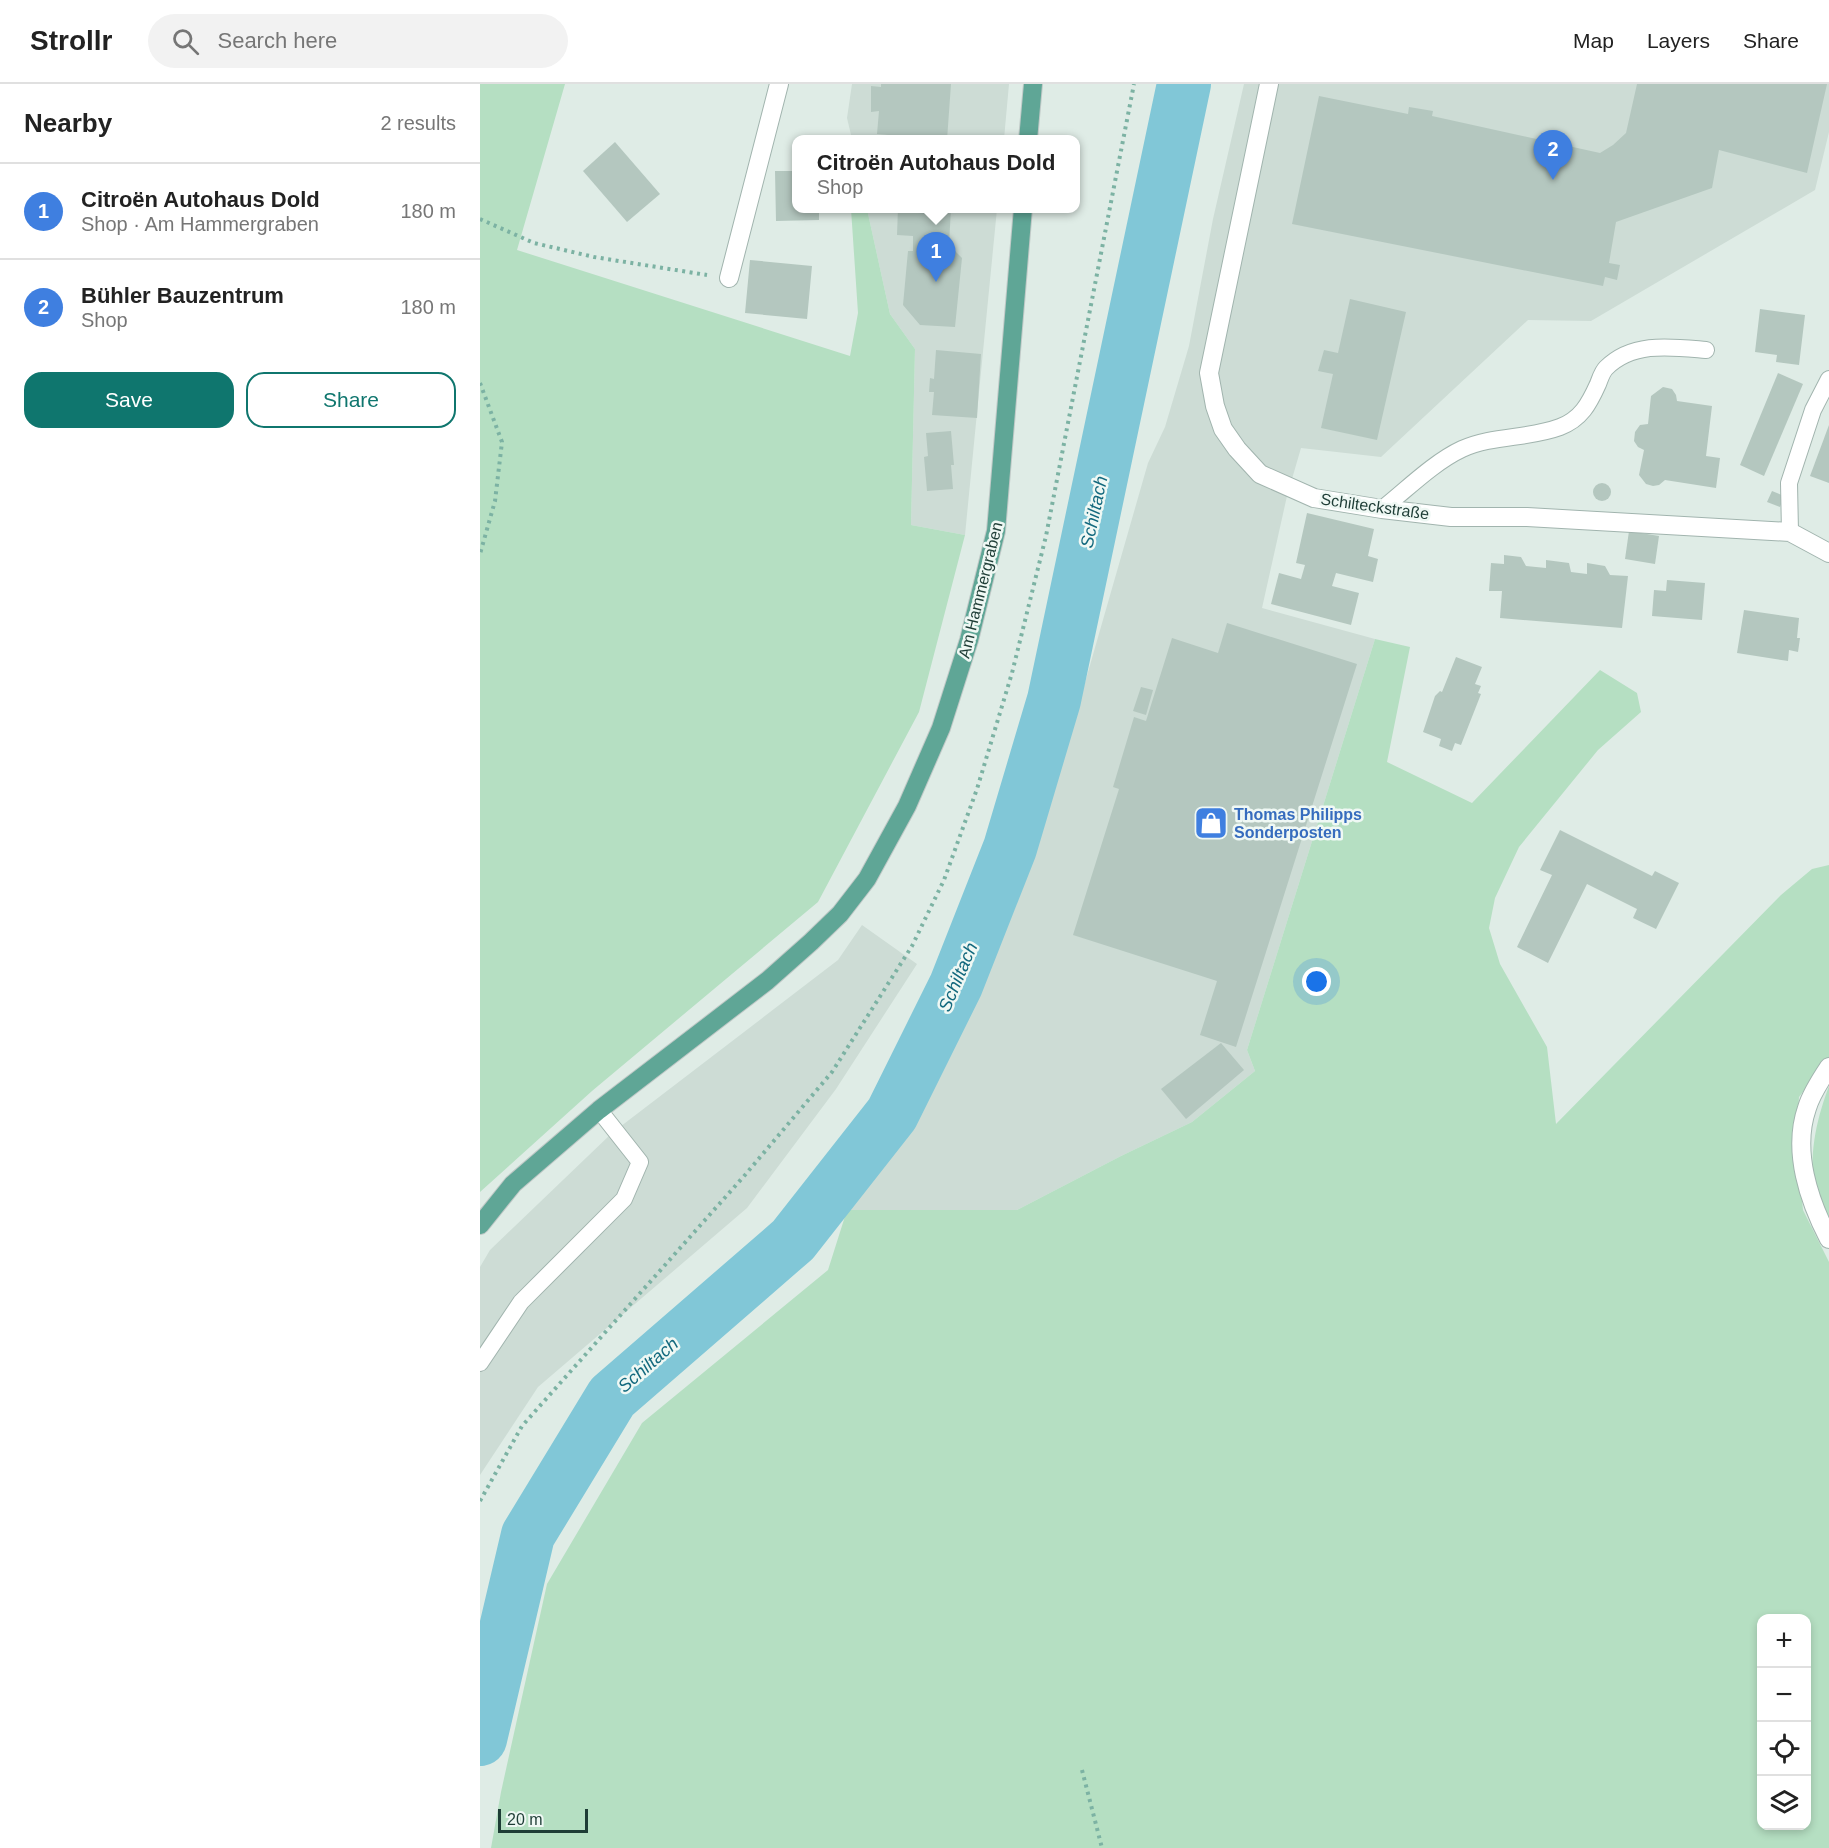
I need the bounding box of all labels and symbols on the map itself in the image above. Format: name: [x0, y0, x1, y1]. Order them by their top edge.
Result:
pin: 2: [1534, 130, 1572, 180]
pin: 1: [916, 232, 956, 282]
water label: Schiltach: [1077, 474, 1111, 550]
street label: Schilteckstraße: [1320, 490, 1430, 523]
street label: Am Hammergraben: [955, 520, 1006, 660]
shop icon: Thomas Philipps Sonderposten: [1193, 805, 1229, 841]
place label: Thomas Philipps Sonderposten: [1234, 806, 1362, 841]
water label: Schiltach: [935, 939, 981, 1015]
your location: [1302, 967, 1331, 996]
water label: Schiltach: [614, 1333, 682, 1397]
scale bar: [498, 1806, 588, 1834]

